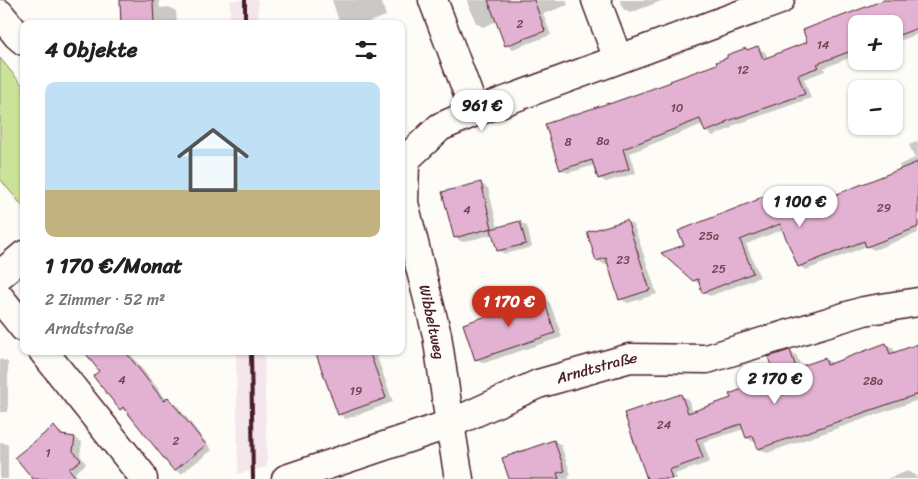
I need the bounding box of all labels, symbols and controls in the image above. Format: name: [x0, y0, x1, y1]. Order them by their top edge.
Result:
house number: 2: [517, 13, 524, 35]
map controls: [848, 15, 903, 135]
button: +: [848, 15, 903, 70]
text: 4 Objekte: [45, 31, 137, 69]
house number: 14: [817, 34, 830, 56]
icon: filters: [352, 36, 380, 64]
house number: 12: [737, 59, 749, 81]
button: −: [848, 80, 903, 135]
pin: 961 €: [447, 90, 517, 132]
text: 961 €: [462, 91, 502, 120]
house number: 10: [671, 97, 684, 119]
icon: home: [168, 115, 258, 205]
house number: 8a: [596, 130, 610, 152]
house number: 8: [564, 131, 572, 153]
pin: 1 100 €: [754, 186, 846, 228]
text: 1 100 €: [774, 187, 826, 216]
house number: 29: [877, 197, 891, 219]
house number: 4: [463, 199, 471, 221]
house number: 25a: [699, 225, 719, 247]
text: 1 170 €/Monat: [45, 247, 182, 285]
house number: 23: [616, 249, 630, 271]
house number: 25: [712, 258, 726, 280]
street label: Wibbeltweg: [411, 282, 453, 362]
text: 2 Zimmer · 52 m²: [45, 285, 165, 314]
pin: 1 170 €: [463, 286, 555, 328]
text: 1 170 €: [483, 287, 535, 316]
text: Arndtstraße: [45, 314, 134, 343]
street label: Arndtstraße: [552, 345, 638, 391]
pin: 2 170 €: [729, 362, 821, 405]
text: 2 170 €: [748, 364, 802, 393]
house number: 4: [118, 369, 126, 391]
house number: 28a: [863, 370, 883, 392]
house number: 19: [350, 380, 362, 402]
house number: 24: [657, 414, 672, 436]
house number: 2: [173, 430, 180, 452]
house number: 1: [45, 442, 51, 464]

